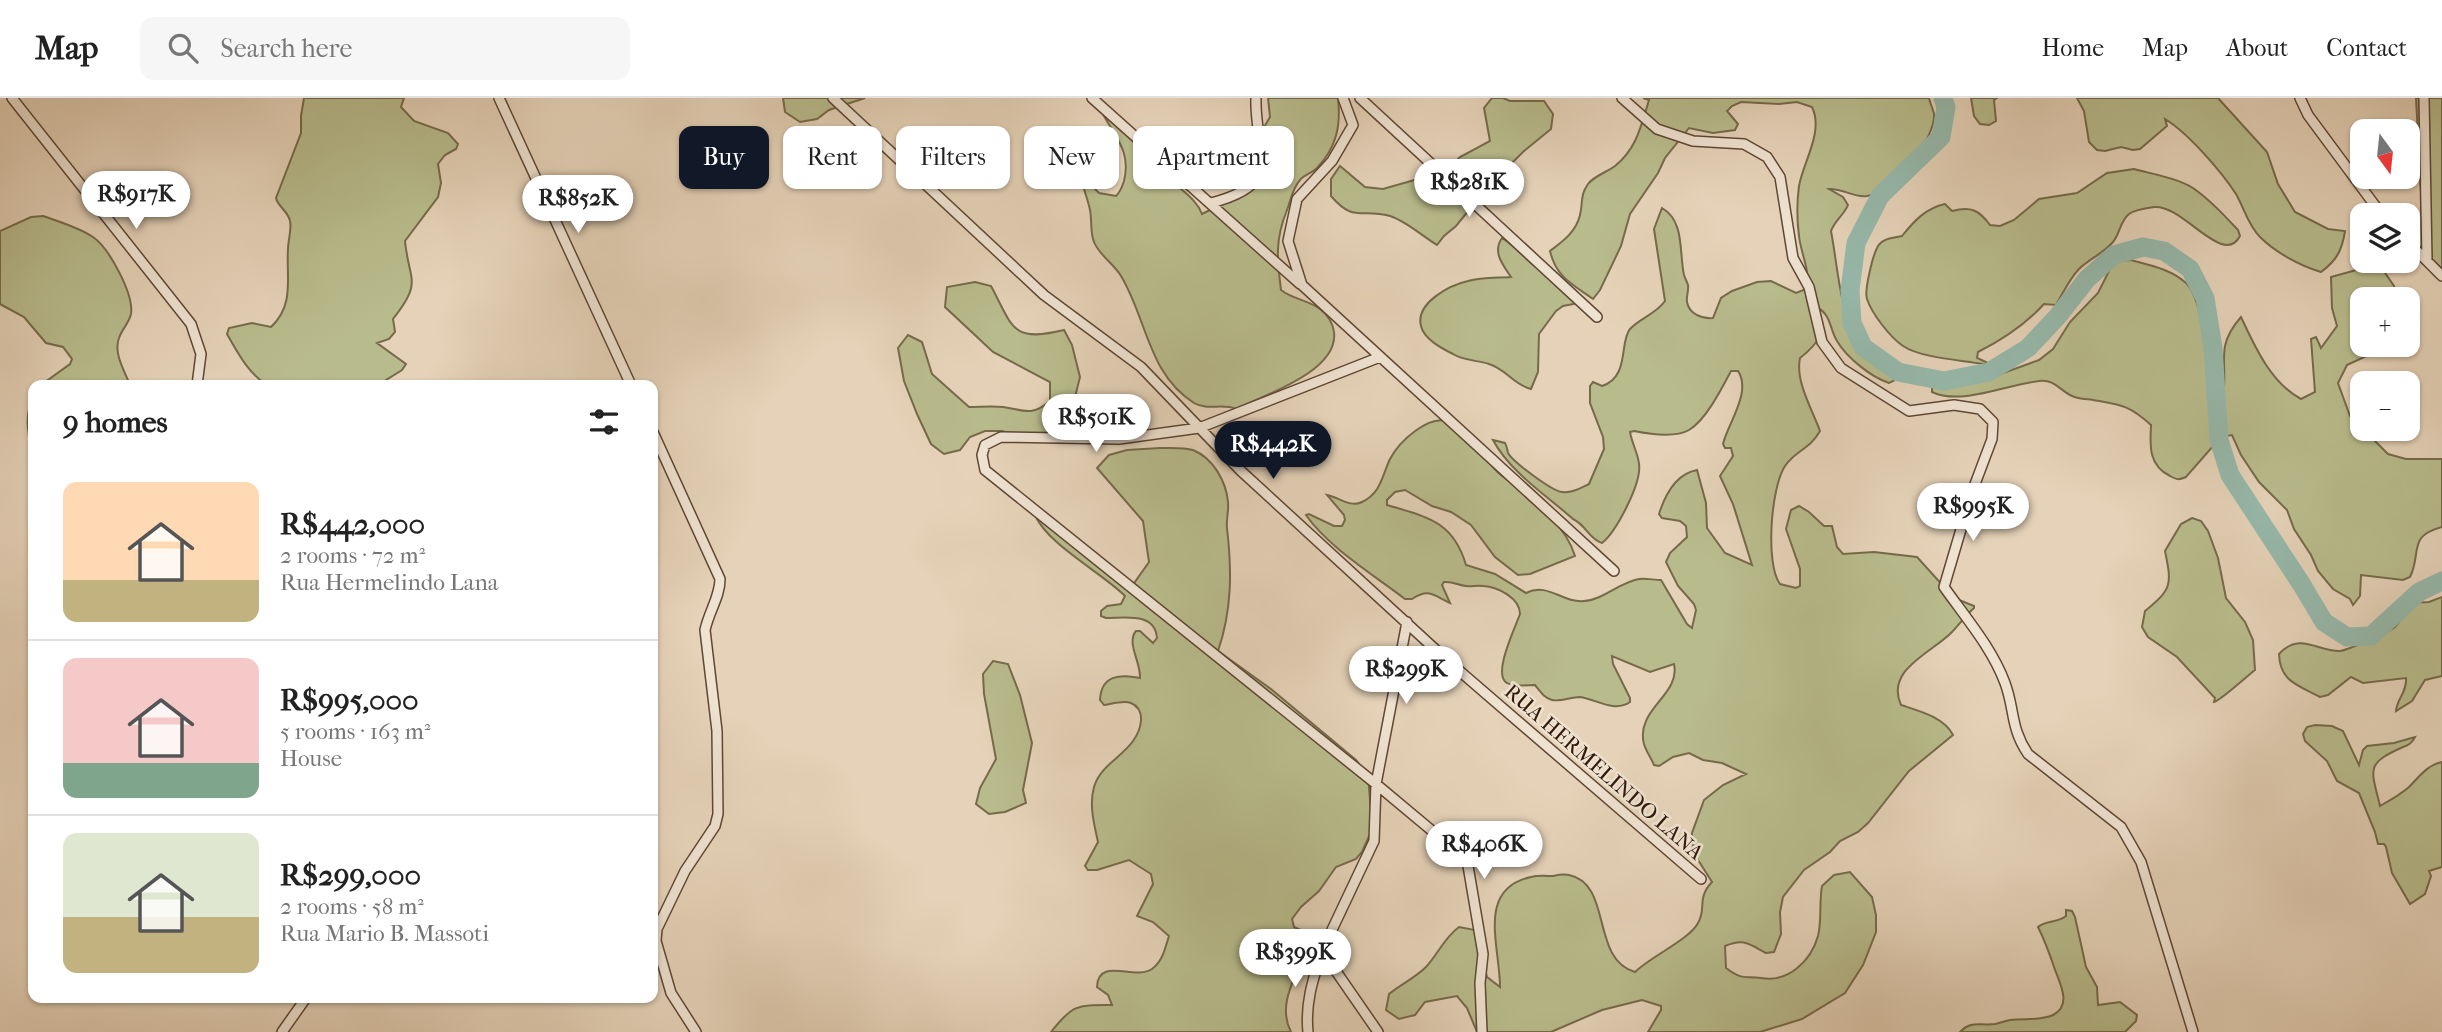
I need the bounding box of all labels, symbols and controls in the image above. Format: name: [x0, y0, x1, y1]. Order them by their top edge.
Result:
search box: [140, 17, 630, 80]
text: Map: [35, 29, 98, 68]
icon: search: [164, 29, 202, 67]
text: Search here: [220, 33, 352, 64]
text: Home: [2042, 34, 2104, 62]
text: Map: [2142, 34, 2188, 62]
text: About: [2226, 34, 2288, 62]
text: Contact: [2326, 34, 2407, 62]
north arrow: [2350, 119, 2420, 189]
map controls: [2350, 119, 2420, 441]
chip: Buy: [679, 126, 769, 189]
chip: Rent: [783, 126, 882, 189]
chip: Filters: [896, 126, 1010, 189]
chip: New: [1024, 126, 1119, 189]
chip: Apartment: [1133, 126, 1294, 189]
pin: R$281K: [1412, 159, 1526, 219]
text: R$281K: [1430, 168, 1508, 195]
pin: R$917K: [79, 172, 193, 231]
pin: R$852K: [521, 176, 635, 235]
text: R$917K: [97, 180, 175, 207]
text: R$852K: [538, 184, 618, 211]
button: layers: [2350, 203, 2420, 273]
button: +: [2350, 287, 2420, 357]
button: −: [2350, 371, 2420, 441]
pin: R$501K: [1039, 394, 1153, 454]
icon: filters: [585, 403, 623, 441]
text: R$501K: [1058, 403, 1134, 430]
text: 9 homes: [63, 405, 168, 440]
pin: R$442K: [1216, 422, 1330, 481]
text: R$442K: [1230, 430, 1316, 457]
pin: R$995K: [1916, 484, 2030, 543]
text: R$995K: [1933, 492, 2013, 519]
text: R$442,000: [280, 507, 425, 542]
icon: home: [119, 510, 203, 594]
text: 2 rooms · 72 m²: [280, 542, 425, 569]
text: Rua Hermelindo Lana: [280, 569, 498, 596]
pin: R$299K: [1349, 646, 1463, 706]
text: R$299K: [1365, 655, 1447, 682]
street label: RUA HERMELINDO LANA: [1500, 679, 1709, 865]
text: R$995,000: [280, 683, 419, 718]
icon: home: [119, 686, 203, 770]
text: 5 rooms · 163 m²: [280, 718, 430, 745]
text: House: [280, 745, 342, 772]
pin: R$406K: [1427, 822, 1541, 881]
text: R$406K: [1442, 830, 1526, 857]
text: R$299,000: [280, 858, 421, 893]
icon: home: [119, 861, 203, 945]
text: 2 rooms · 58 m²: [280, 893, 424, 920]
text: Rua Mario B. Massoti: [280, 920, 489, 947]
pin: R$399K: [1238, 930, 1352, 989]
text: R$399K: [1255, 938, 1335, 965]

